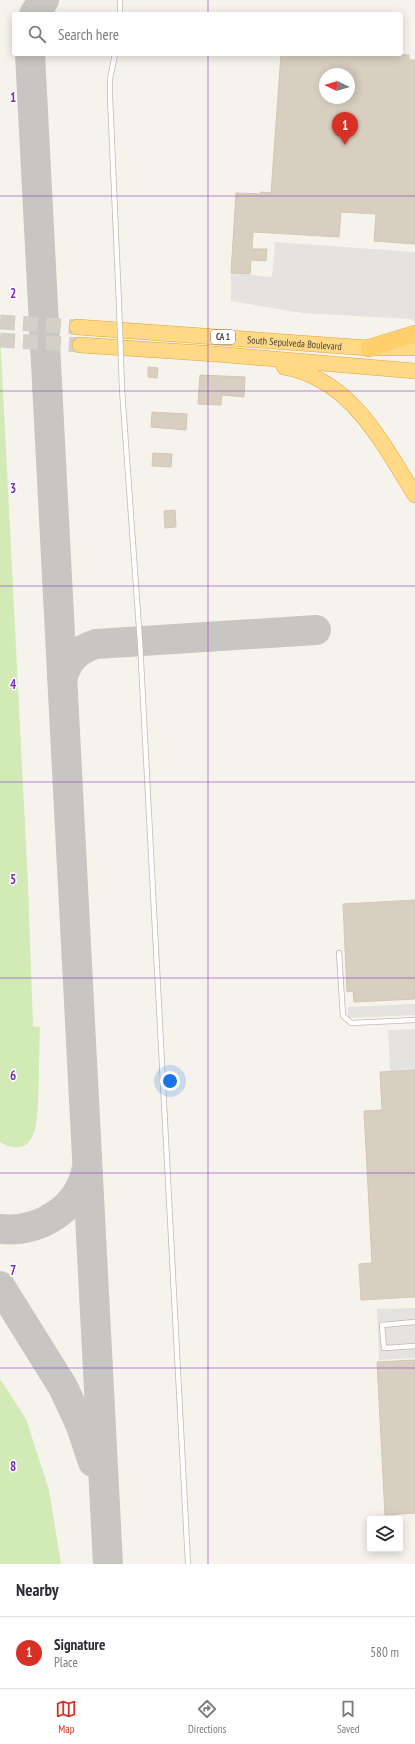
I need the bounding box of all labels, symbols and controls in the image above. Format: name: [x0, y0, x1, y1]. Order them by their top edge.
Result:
search box: [12, 12, 403, 56]
icon: search: [26, 23, 48, 45]
text: Search here: [58, 25, 119, 44]
north arrow: [319, 68, 355, 104]
text: 1: [10, 89, 16, 106]
pin: 1: [332, 112, 358, 145]
text: 2: [10, 285, 16, 302]
road number: CA 1: [211, 330, 235, 344]
street label: South Sepulveda Boulevard: [247, 333, 342, 353]
text: 3: [10, 480, 16, 497]
text: 4: [10, 676, 17, 693]
text: 5: [10, 871, 16, 888]
text: 6: [10, 1067, 16, 1084]
your location: [160, 1071, 180, 1091]
text: 7: [10, 1262, 16, 1279]
text: 8: [10, 1458, 16, 1475]
map controls: [367, 1516, 403, 1552]
button: layers: [367, 1516, 403, 1552]
text: Nearby: [16, 1579, 59, 1601]
text: Signature: [54, 1635, 105, 1654]
text: 1: [26, 1644, 32, 1661]
text: 580 m: [370, 1644, 399, 1661]
text: Place: [54, 1654, 78, 1671]
tab: Map: [55, 1698, 77, 1736]
tab: Directions: [188, 1698, 226, 1736]
tab: Saved: [337, 1698, 360, 1736]

